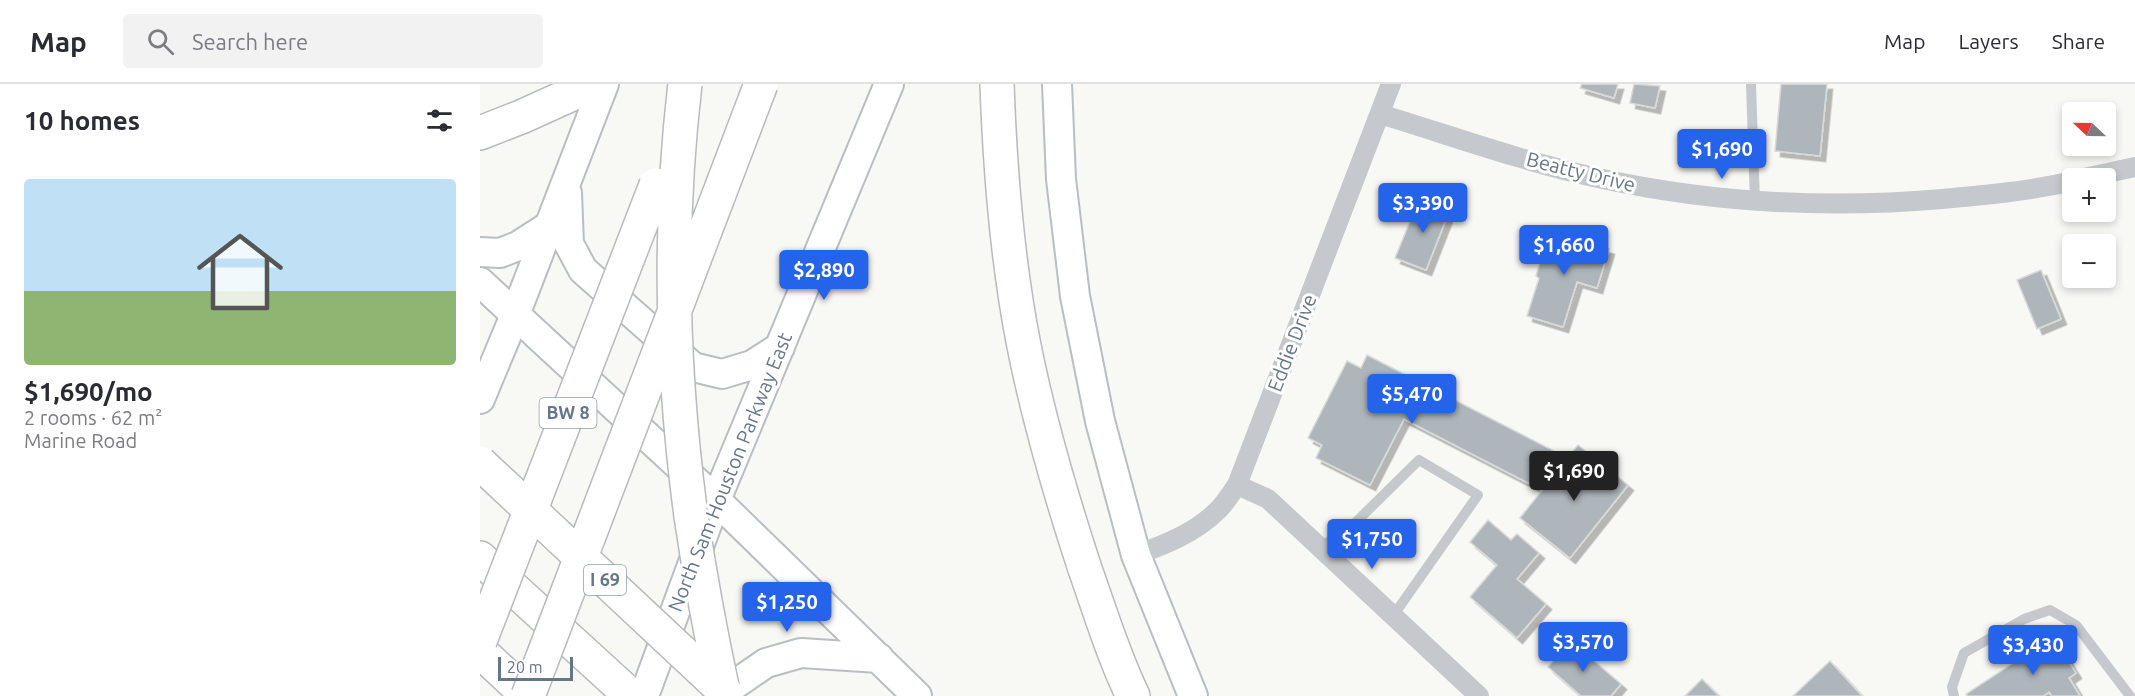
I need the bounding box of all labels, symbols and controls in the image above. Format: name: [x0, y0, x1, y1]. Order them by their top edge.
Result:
search box: [123, 14, 543, 68]
icon: search: [144, 25, 177, 58]
text: Map: [30, 26, 87, 57]
text: Search here: [192, 29, 308, 54]
text: Map: [1884, 29, 1925, 53]
text: Layers: [1958, 29, 2019, 53]
text: Share: [2052, 29, 2105, 53]
north arrow: [2062, 102, 2116, 156]
map controls: [2062, 102, 2116, 288]
icon: filters: [423, 104, 456, 137]
text: 10 homes: [24, 106, 140, 135]
pin: $1,690: [1673, 129, 1771, 180]
text: $1,690: [1691, 137, 1753, 160]
street label: Beatty Drive: [1524, 147, 1638, 196]
button: +: [2062, 168, 2116, 222]
pin: $3,390: [1374, 183, 1472, 234]
text: $3,390: [1392, 191, 1454, 214]
icon: home: [186, 218, 294, 326]
pin: $1,660: [1515, 225, 1613, 276]
text: $1,660: [1533, 233, 1595, 256]
button: −: [2062, 234, 2116, 288]
pin: $2,890: [775, 250, 873, 301]
text: $2,890: [793, 258, 855, 281]
street label: Eddie Drive: [1262, 291, 1321, 395]
street label: North Sam Houston Parkway East: [663, 329, 796, 615]
pin: $5,470: [1363, 374, 1461, 425]
text: $1,690/mo: [24, 377, 153, 406]
text: $5,470: [1381, 382, 1443, 405]
road number: BW 8: [540, 398, 596, 428]
text: 2 rooms · 62 m²: [24, 406, 162, 429]
text: Marine Road: [24, 429, 137, 452]
pin: $1,690: [1525, 451, 1623, 502]
text: $1,690: [1543, 459, 1605, 482]
pin: $1,750: [1323, 519, 1421, 570]
text: $1,750: [1341, 527, 1403, 550]
road number: I 69: [584, 565, 626, 595]
pin: $1,250: [738, 582, 836, 633]
text: $1,250: [756, 590, 818, 613]
pin: $3,570: [1534, 622, 1632, 673]
pin: $3,430: [1984, 625, 2082, 676]
text: $3,570: [1552, 630, 1614, 653]
text: $3,430: [2002, 633, 2064, 656]
scale bar: [498, 654, 573, 682]
text: 20 m: [507, 658, 543, 676]

